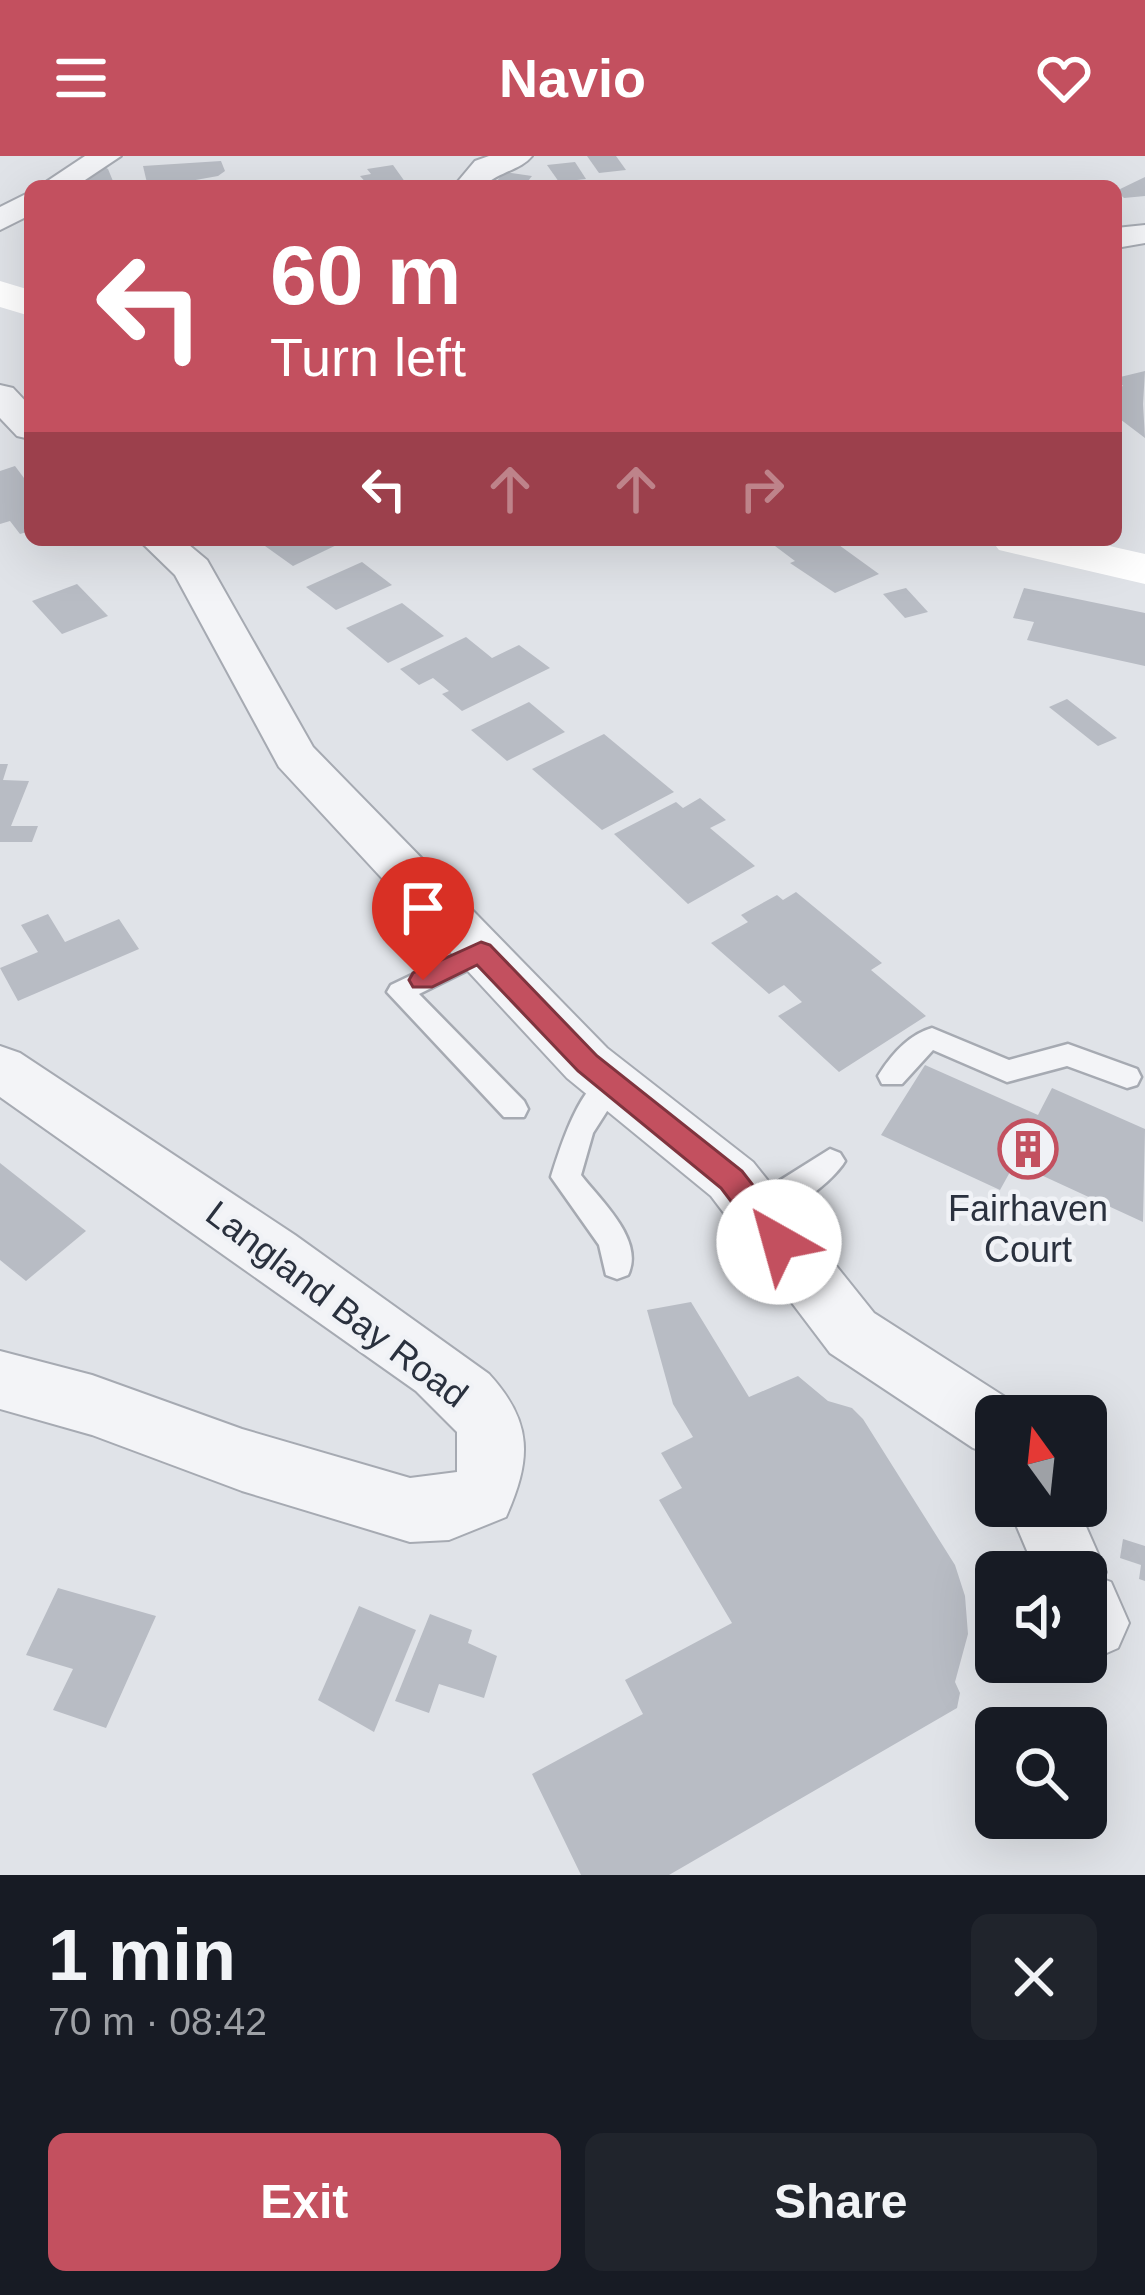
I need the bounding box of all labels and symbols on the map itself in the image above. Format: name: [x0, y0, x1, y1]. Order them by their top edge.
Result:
pin: [372, 857, 474, 980]
building icon: Fairhaven Court: [997, 1118, 1059, 1180]
position arrow: [716, 1179, 842, 1305]
place label: Fairhaven Court: [948, 1188, 1108, 1270]
street label: Langland Bay Road: [198, 1192, 476, 1416]
north arrow: [975, 1395, 1107, 1527]

